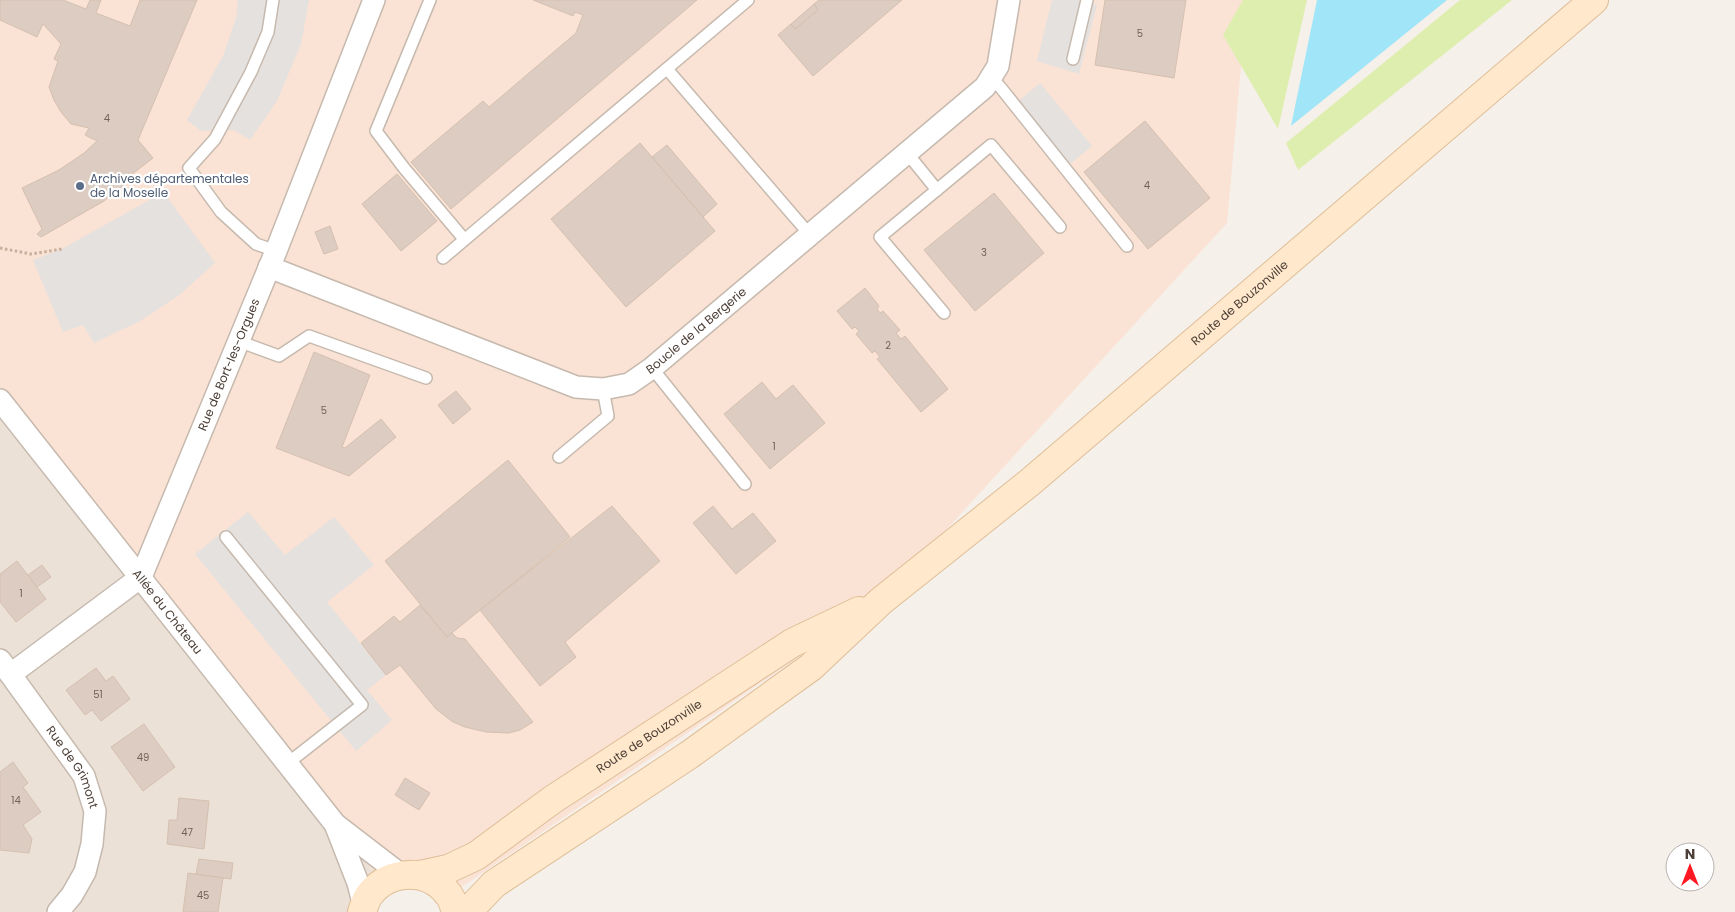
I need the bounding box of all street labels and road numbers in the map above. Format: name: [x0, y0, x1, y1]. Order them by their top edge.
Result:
street label: Route de Bouzonville: [1187, 256, 1292, 349]
street label: Boucle de la Bergerie: [642, 283, 750, 378]
street label: Rue de Bort-les-Orgues: [193, 296, 263, 433]
street label: Allée du Château: [129, 566, 207, 658]
street label: Route de Bouzonville: [593, 695, 705, 777]
street label: Rue de Grimont: [42, 722, 103, 810]

